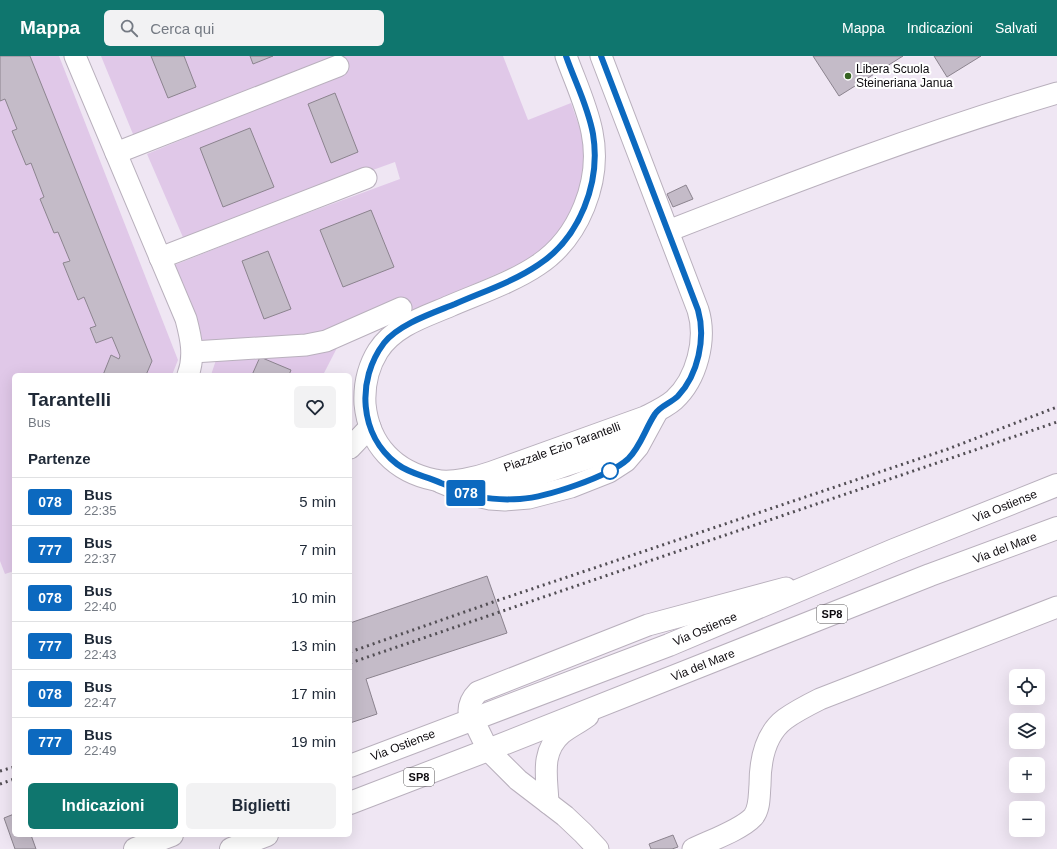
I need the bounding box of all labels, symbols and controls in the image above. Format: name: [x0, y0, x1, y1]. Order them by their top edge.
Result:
search box: [104, 10, 384, 46]
text: Mappa: [20, 17, 80, 38]
icon: search: [118, 17, 140, 39]
text: Cerca qui: [150, 20, 214, 37]
text: Mappa: [842, 20, 885, 36]
text: Indicazioni: [907, 20, 973, 36]
text: Salvati: [995, 20, 1037, 36]
place label: Libera Scuola Steineriana Janua: [856, 62, 953, 90]
marker: Libera Scuola Steineriana Janua: [843, 71, 853, 81]
button: heart: [294, 386, 336, 428]
text: Tarantelli: [28, 389, 111, 410]
text: Bus: [28, 415, 50, 430]
street label: Piazzale Ezio Tarantelli: [502, 419, 622, 475]
text: Partenze: [28, 450, 91, 467]
unlabelled marker: [601, 462, 619, 480]
line badge: 078: [443, 480, 489, 506]
text: 078: [454, 485, 478, 501]
text: Bus: [84, 486, 112, 503]
street label: Via Ostiense: [971, 487, 1039, 525]
text: 5 min: [299, 493, 336, 510]
text: 078: [38, 494, 62, 510]
text: 22:35: [84, 503, 117, 518]
street label: Via del Mare: [971, 529, 1039, 567]
text: Bus: [84, 534, 112, 551]
text: 7 min: [299, 541, 336, 558]
text: 777: [38, 542, 62, 558]
text: 22:37: [84, 551, 117, 566]
text: Bus: [84, 582, 112, 599]
text: 10 min: [291, 589, 336, 606]
text: 078: [38, 590, 62, 606]
text: 22:40: [84, 599, 117, 614]
road number: SP8: [817, 605, 847, 623]
street label: Via Ostiense: [671, 609, 739, 649]
text: Bus: [84, 630, 112, 647]
text: 13 min: [291, 637, 336, 654]
text: 777: [38, 638, 62, 654]
street label: Via del Mare: [669, 646, 737, 684]
text: 22:43: [84, 647, 117, 662]
map controls: [1009, 669, 1045, 837]
button: locate: [1009, 669, 1045, 705]
text: Bus: [84, 678, 112, 695]
text: 17 min: [291, 685, 336, 702]
text: 078: [38, 686, 62, 702]
text: 22:47: [84, 695, 117, 710]
button: layers: [1009, 713, 1045, 749]
text: Bus: [84, 726, 112, 743]
street label: Via Ostiense: [369, 726, 437, 764]
text: 19 min: [291, 733, 336, 750]
text: 777: [38, 734, 62, 750]
text: 22:49: [84, 743, 117, 758]
button: +: [1009, 757, 1045, 793]
road number: SP8: [404, 768, 434, 786]
button: Indicazioni: [28, 783, 178, 829]
button: Biglietti: [186, 783, 336, 829]
button: −: [1009, 801, 1045, 837]

